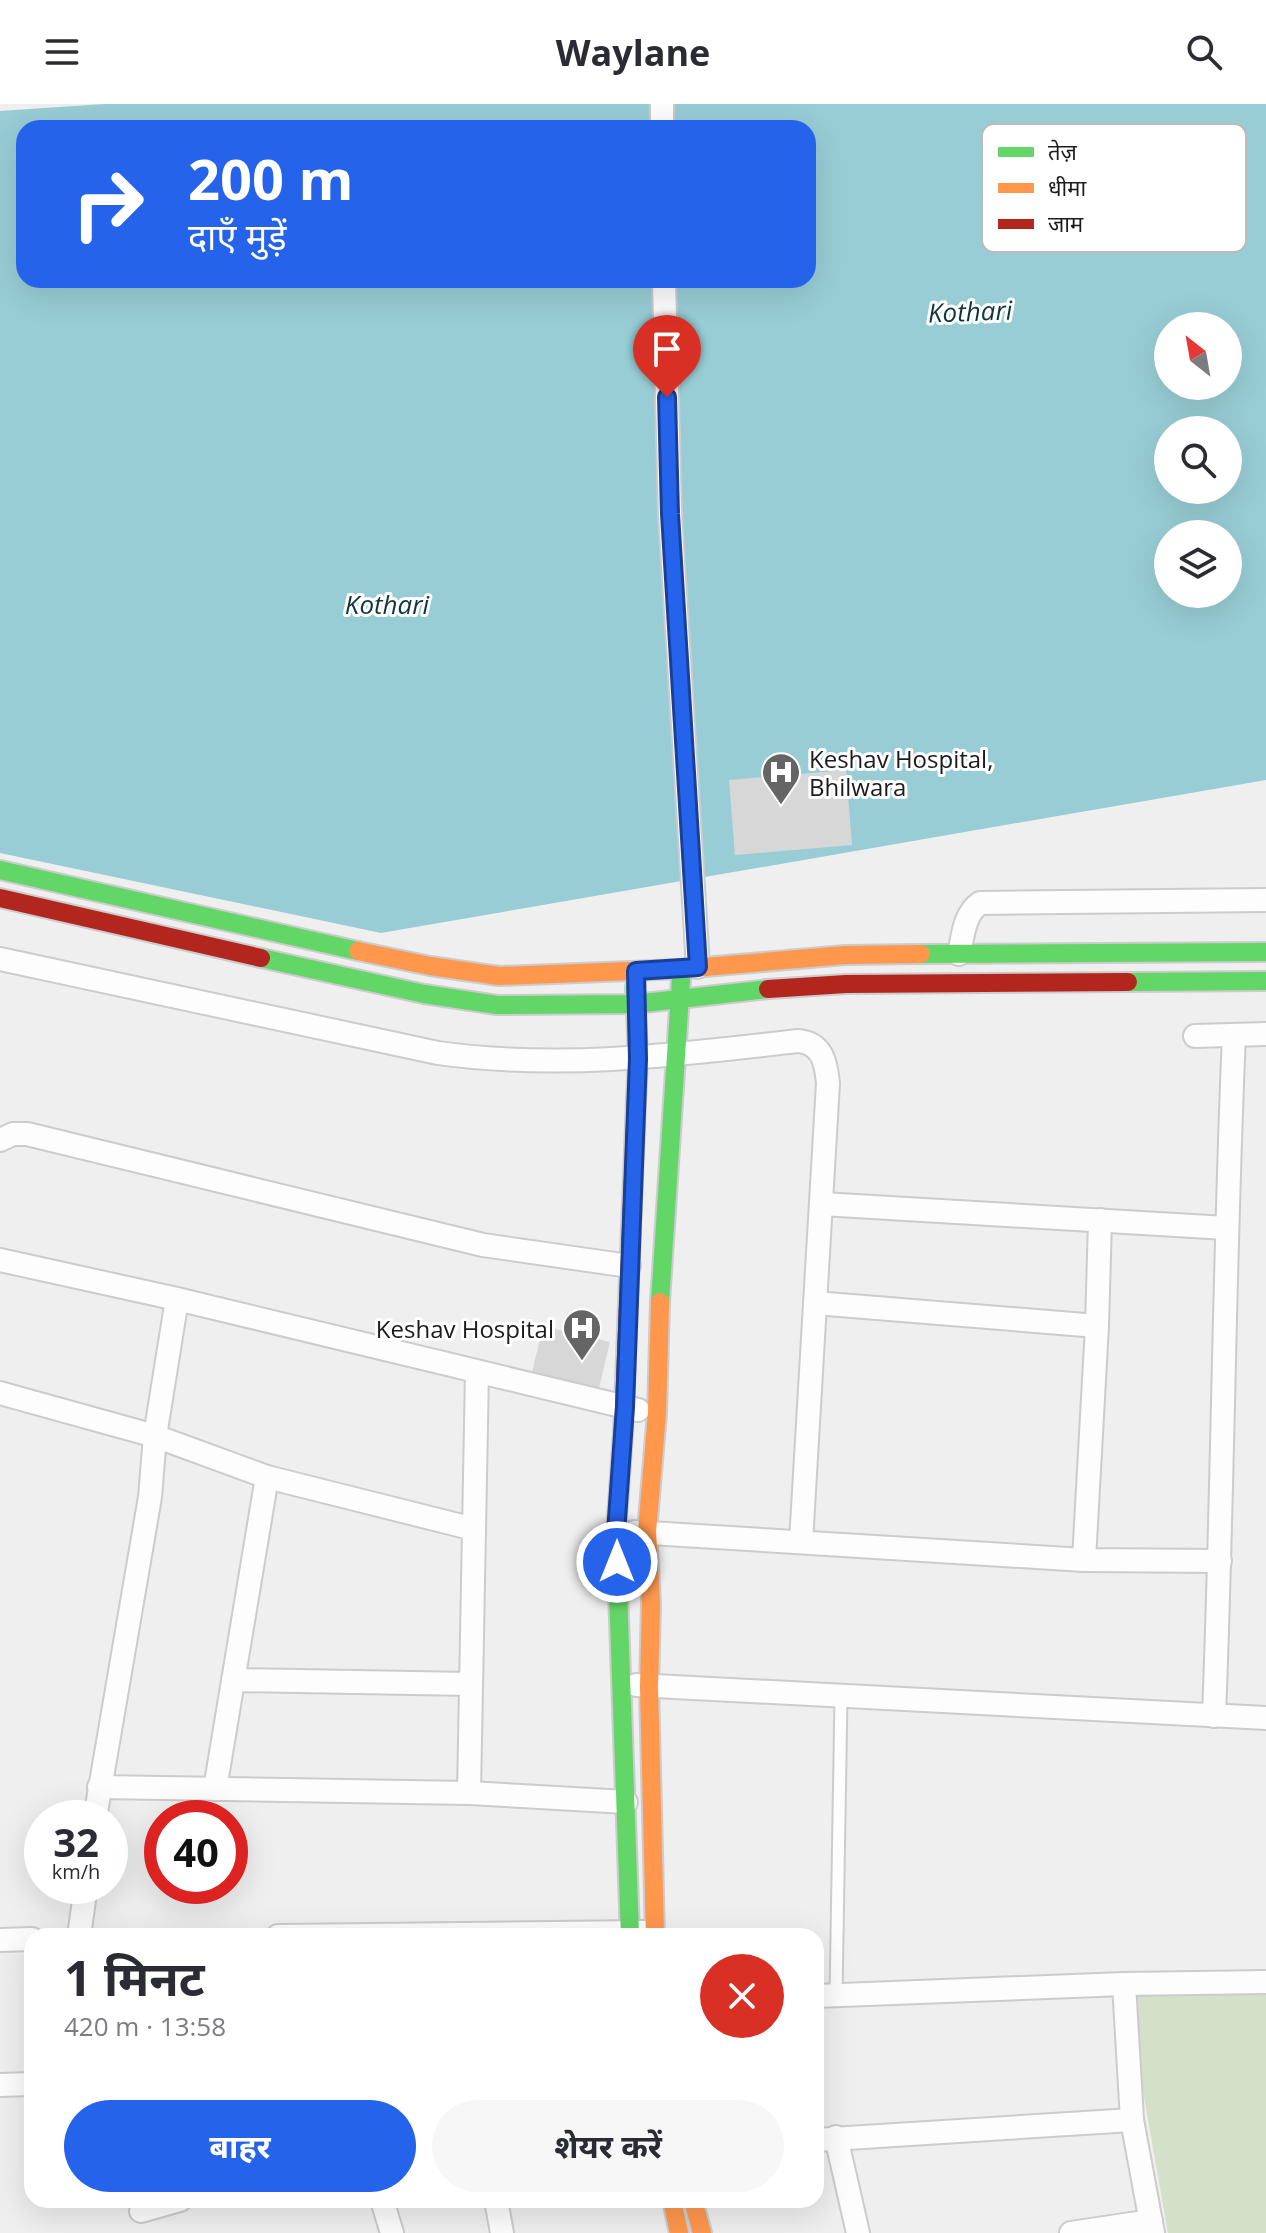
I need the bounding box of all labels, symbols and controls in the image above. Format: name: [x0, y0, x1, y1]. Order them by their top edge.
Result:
text: Waylane: [556, 28, 710, 77]
icon: menu: [40, 30, 84, 74]
icon: search: [1182, 30, 1226, 74]
legend: [982, 124, 1246, 252]
text: तेज़: [1048, 136, 1078, 166]
text: 200 m: [188, 140, 354, 216]
icon: right: [56, 152, 160, 256]
text: धीमा: [1048, 172, 1086, 202]
text: जाम: [1048, 208, 1084, 238]
text: दाएँ मुड़ें: [188, 212, 287, 261]
water label: Kothari: [927, 292, 1013, 330]
north arrow: [1154, 312, 1242, 400]
map controls: [1154, 312, 1242, 608]
pin: [633, 315, 701, 397]
icon: arrive: [645, 327, 689, 371]
button: search: [1154, 416, 1242, 504]
button: layers: [1154, 520, 1242, 608]
water label: Kothari: [345, 586, 430, 622]
place label: Keshav Hospital, Bhilwara: [809, 742, 993, 803]
hospital icon: Keshav Hospital, Bhilwara: [760, 751, 802, 806]
hospital icon: Keshav Hospital: [561, 1307, 603, 1362]
place label: Keshav Hospital: [376, 1312, 554, 1345]
position arrow: [575, 1520, 659, 1604]
speed limit sign: 40: [144, 1800, 248, 1904]
text: 32: [53, 1814, 99, 1869]
text: km/h: [52, 1858, 100, 1885]
text: 1 मिनट: [64, 1945, 205, 2010]
button: close: [700, 1954, 784, 2038]
text: 420 m · 13:58: [64, 2008, 226, 2044]
button: बाहर: [64, 2100, 416, 2192]
button: शेयर करें: [432, 2100, 784, 2192]

